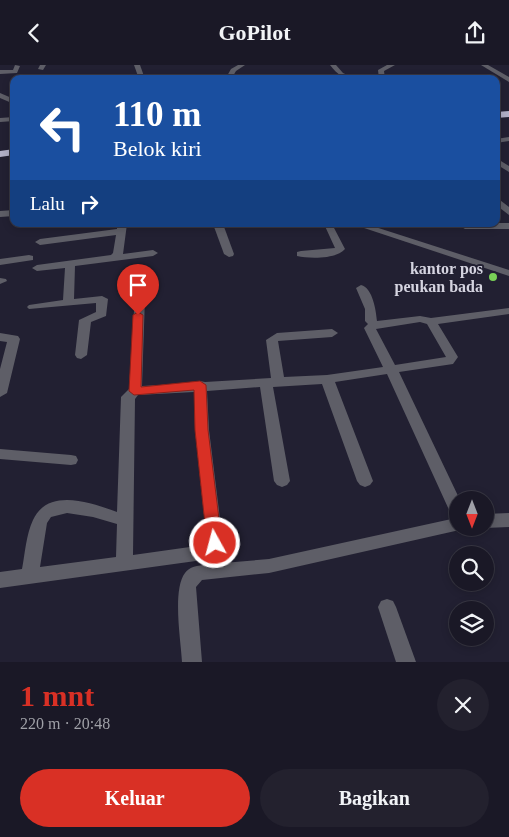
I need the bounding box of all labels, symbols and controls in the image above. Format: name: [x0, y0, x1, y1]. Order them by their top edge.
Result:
icon: back: [20, 19, 48, 47]
icon: share: [461, 19, 489, 47]
text: GoPilot: [218, 20, 291, 45]
icon: left: [30, 95, 95, 160]
text: 110 m: [113, 95, 201, 134]
text: Belok kiri: [113, 136, 202, 161]
icon: right: [75, 190, 103, 218]
text: Lalu: [30, 193, 65, 214]
place label: kantor pos peukan bada: [395, 260, 483, 296]
pin: [117, 264, 159, 315]
icon: arrive: [124, 271, 152, 299]
marker: kantor pos peukan bada: [487, 271, 499, 283]
north arrow: [449, 491, 494, 536]
map controls: [449, 491, 494, 646]
position arrow: [188, 516, 240, 568]
button: search: [449, 546, 494, 591]
button: layers: [449, 601, 494, 646]
text: 1 mnt: [20, 679, 94, 712]
button: close: [437, 679, 489, 731]
text: 220 m · 20:48: [20, 715, 110, 732]
button: Keluar: [20, 769, 250, 827]
button: Bagikan: [260, 769, 489, 827]

